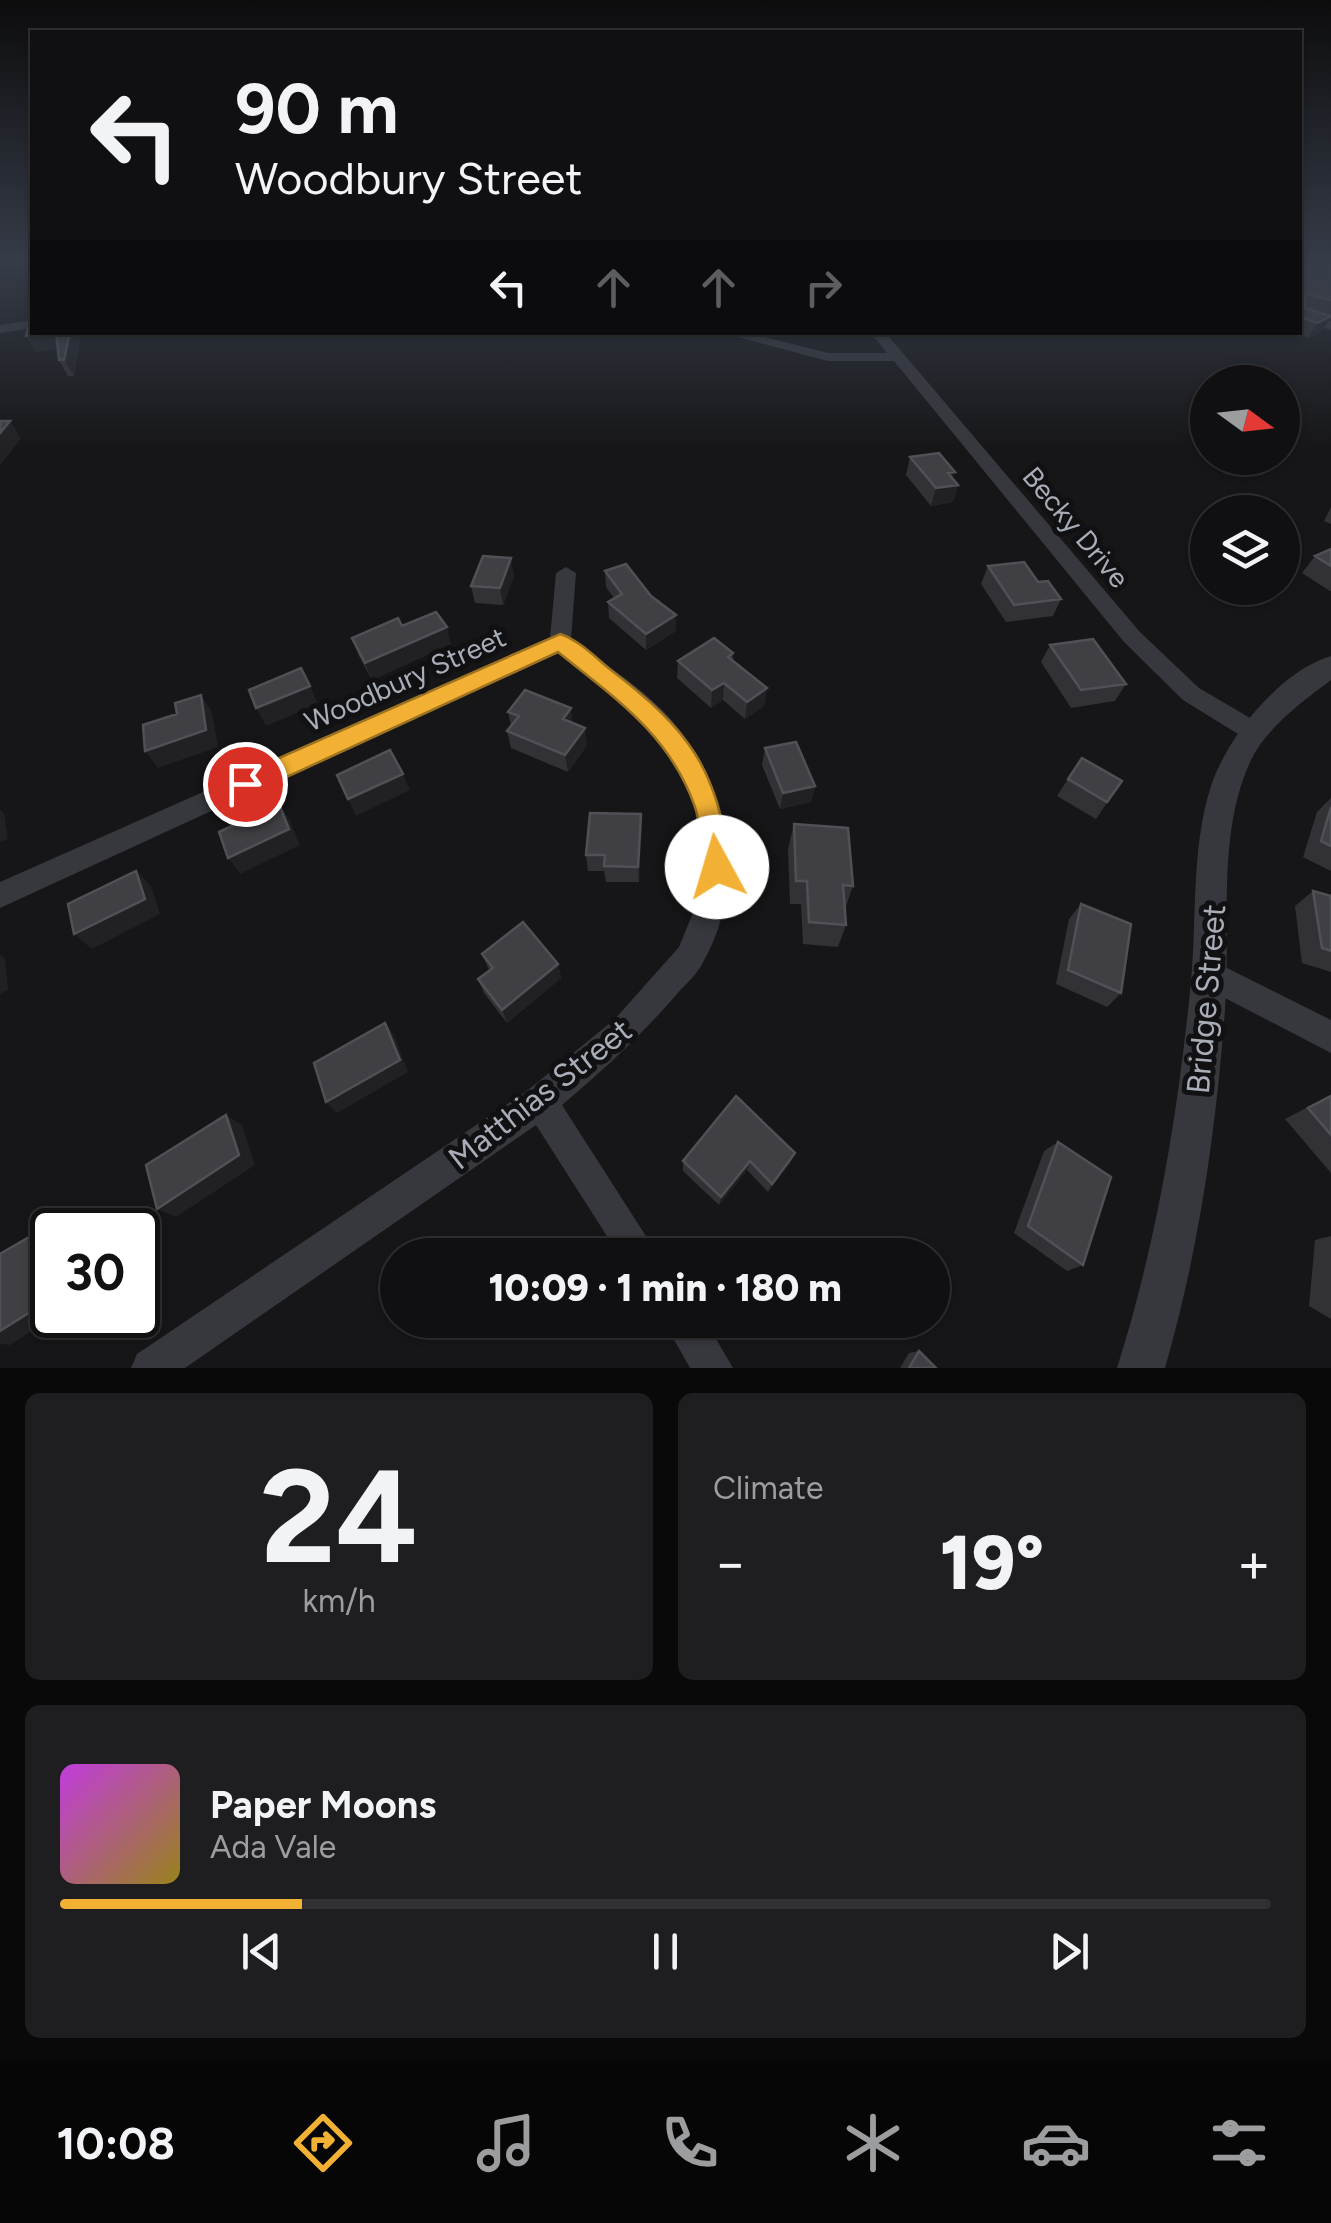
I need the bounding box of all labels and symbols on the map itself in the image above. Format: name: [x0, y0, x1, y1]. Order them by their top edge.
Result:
north arrow: [1190, 365, 1300, 475]
street label: Becky Drive: [1016, 460, 1136, 594]
street label: Woodbury Street: [299, 620, 511, 738]
pin: [203, 742, 288, 827]
position arrow: [665, 815, 769, 919]
street label: Bridge Street: [1179, 903, 1233, 1095]
street label: Matthias Street: [441, 1011, 639, 1177]
speed limit sign: 30: [30, 1208, 160, 1338]

